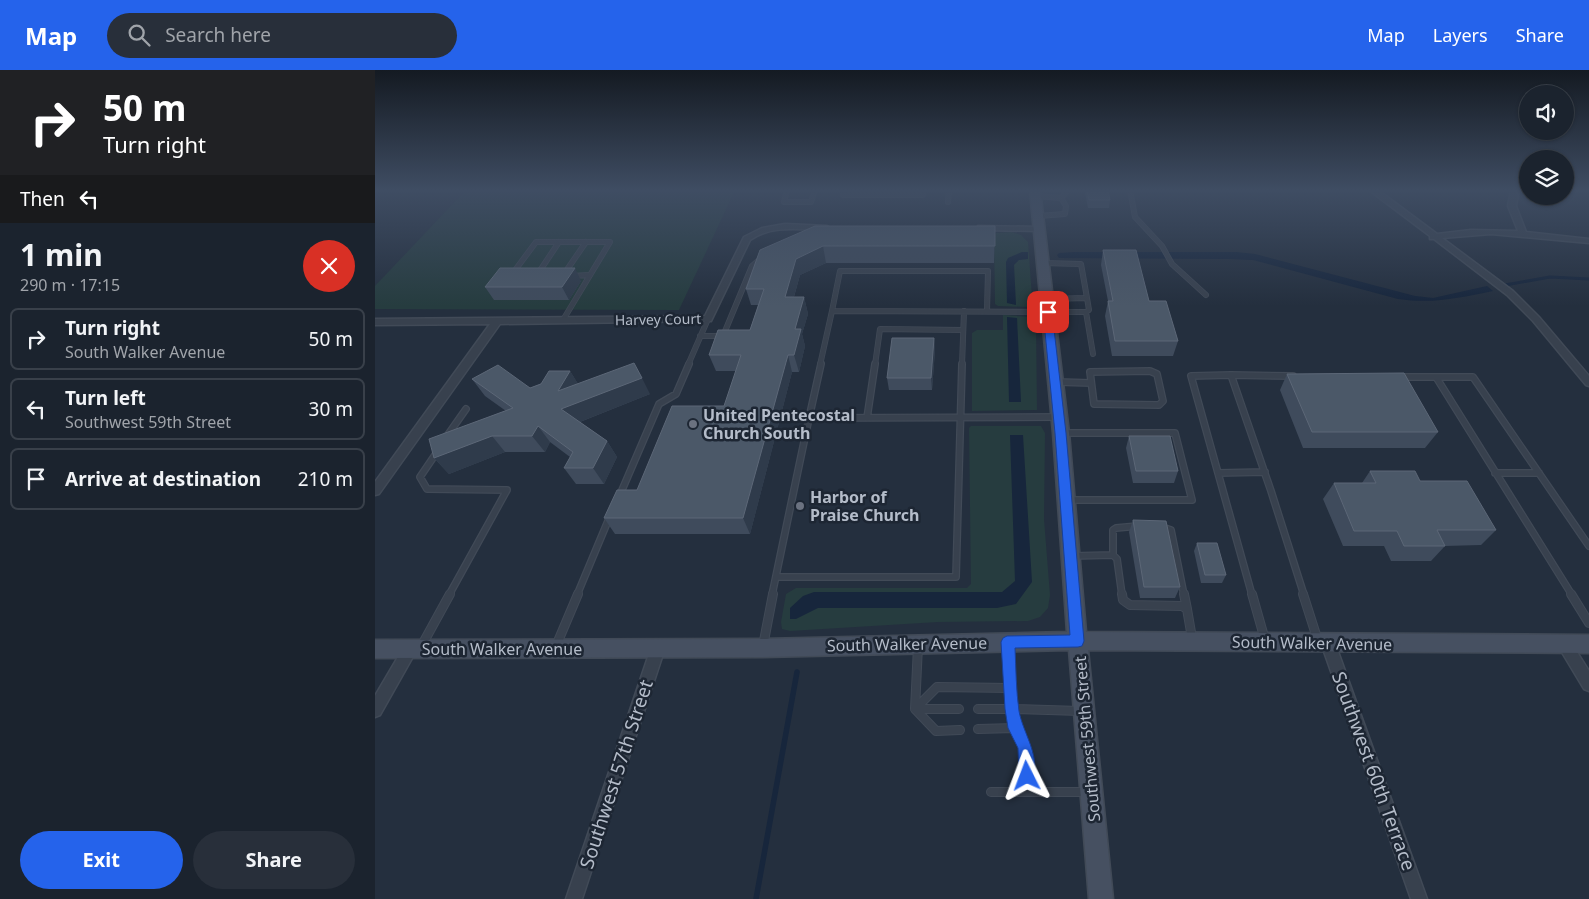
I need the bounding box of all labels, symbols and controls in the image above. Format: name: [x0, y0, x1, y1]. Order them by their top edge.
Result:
search box: [107, 13, 457, 58]
text: Map: [25, 19, 77, 52]
icon: search: [125, 21, 153, 49]
text: Search here: [165, 22, 271, 48]
text: Map: [1367, 23, 1405, 47]
text: Layers: [1433, 23, 1488, 47]
text: Share: [1516, 23, 1564, 47]
text: 50 m: [103, 84, 186, 131]
map controls: [1519, 85, 1574, 205]
button: sound: [1519, 85, 1574, 140]
icon: right: [20, 90, 85, 155]
text: Turn right: [103, 129, 206, 159]
button: layers: [1519, 150, 1574, 205]
icon: left: [75, 185, 103, 213]
text: Then: [20, 186, 65, 212]
text: 1 min: [20, 234, 103, 275]
button: close: [303, 240, 355, 292]
text: 290 m · 17:15: [20, 274, 120, 296]
pin: [1027, 291, 1069, 333]
icon: arrive: [1034, 298, 1062, 326]
street label: Harvey Court: [615, 309, 701, 329]
text: Turn right: [65, 315, 160, 341]
icon: right: [22, 325, 50, 353]
text: 50 m: [309, 326, 353, 352]
text: South Walker Avenue: [65, 341, 225, 363]
text: Turn left: [65, 385, 146, 411]
icon: left: [22, 395, 50, 423]
text: 30 m: [309, 396, 353, 422]
place label: United Pentecostal Church South: [703, 404, 855, 444]
text: Southwest 59th Street: [65, 411, 231, 433]
marker: United Pentecostal Church South: [687, 418, 699, 430]
icon: arrive: [22, 465, 50, 493]
text: Arrive at destination: [65, 466, 261, 492]
text: 210 m: [298, 466, 353, 492]
place label: Harbor of Praise Church: [810, 486, 919, 526]
marker: Harbor of Praise Church: [794, 500, 806, 512]
street label: South Walker Avenue: [1232, 631, 1392, 655]
street label: South Walker Avenue: [827, 632, 987, 656]
street label: South Walker Avenue: [422, 638, 582, 660]
street label: Southwest 59th Street: [1069, 655, 1105, 823]
street label: Southwest 60th Terrace: [1326, 668, 1422, 874]
street label: Southwest 57th Street: [573, 676, 659, 872]
position arrow: [1000, 749, 1052, 801]
button: Exit: [20, 831, 183, 889]
button: Share: [193, 831, 355, 889]

